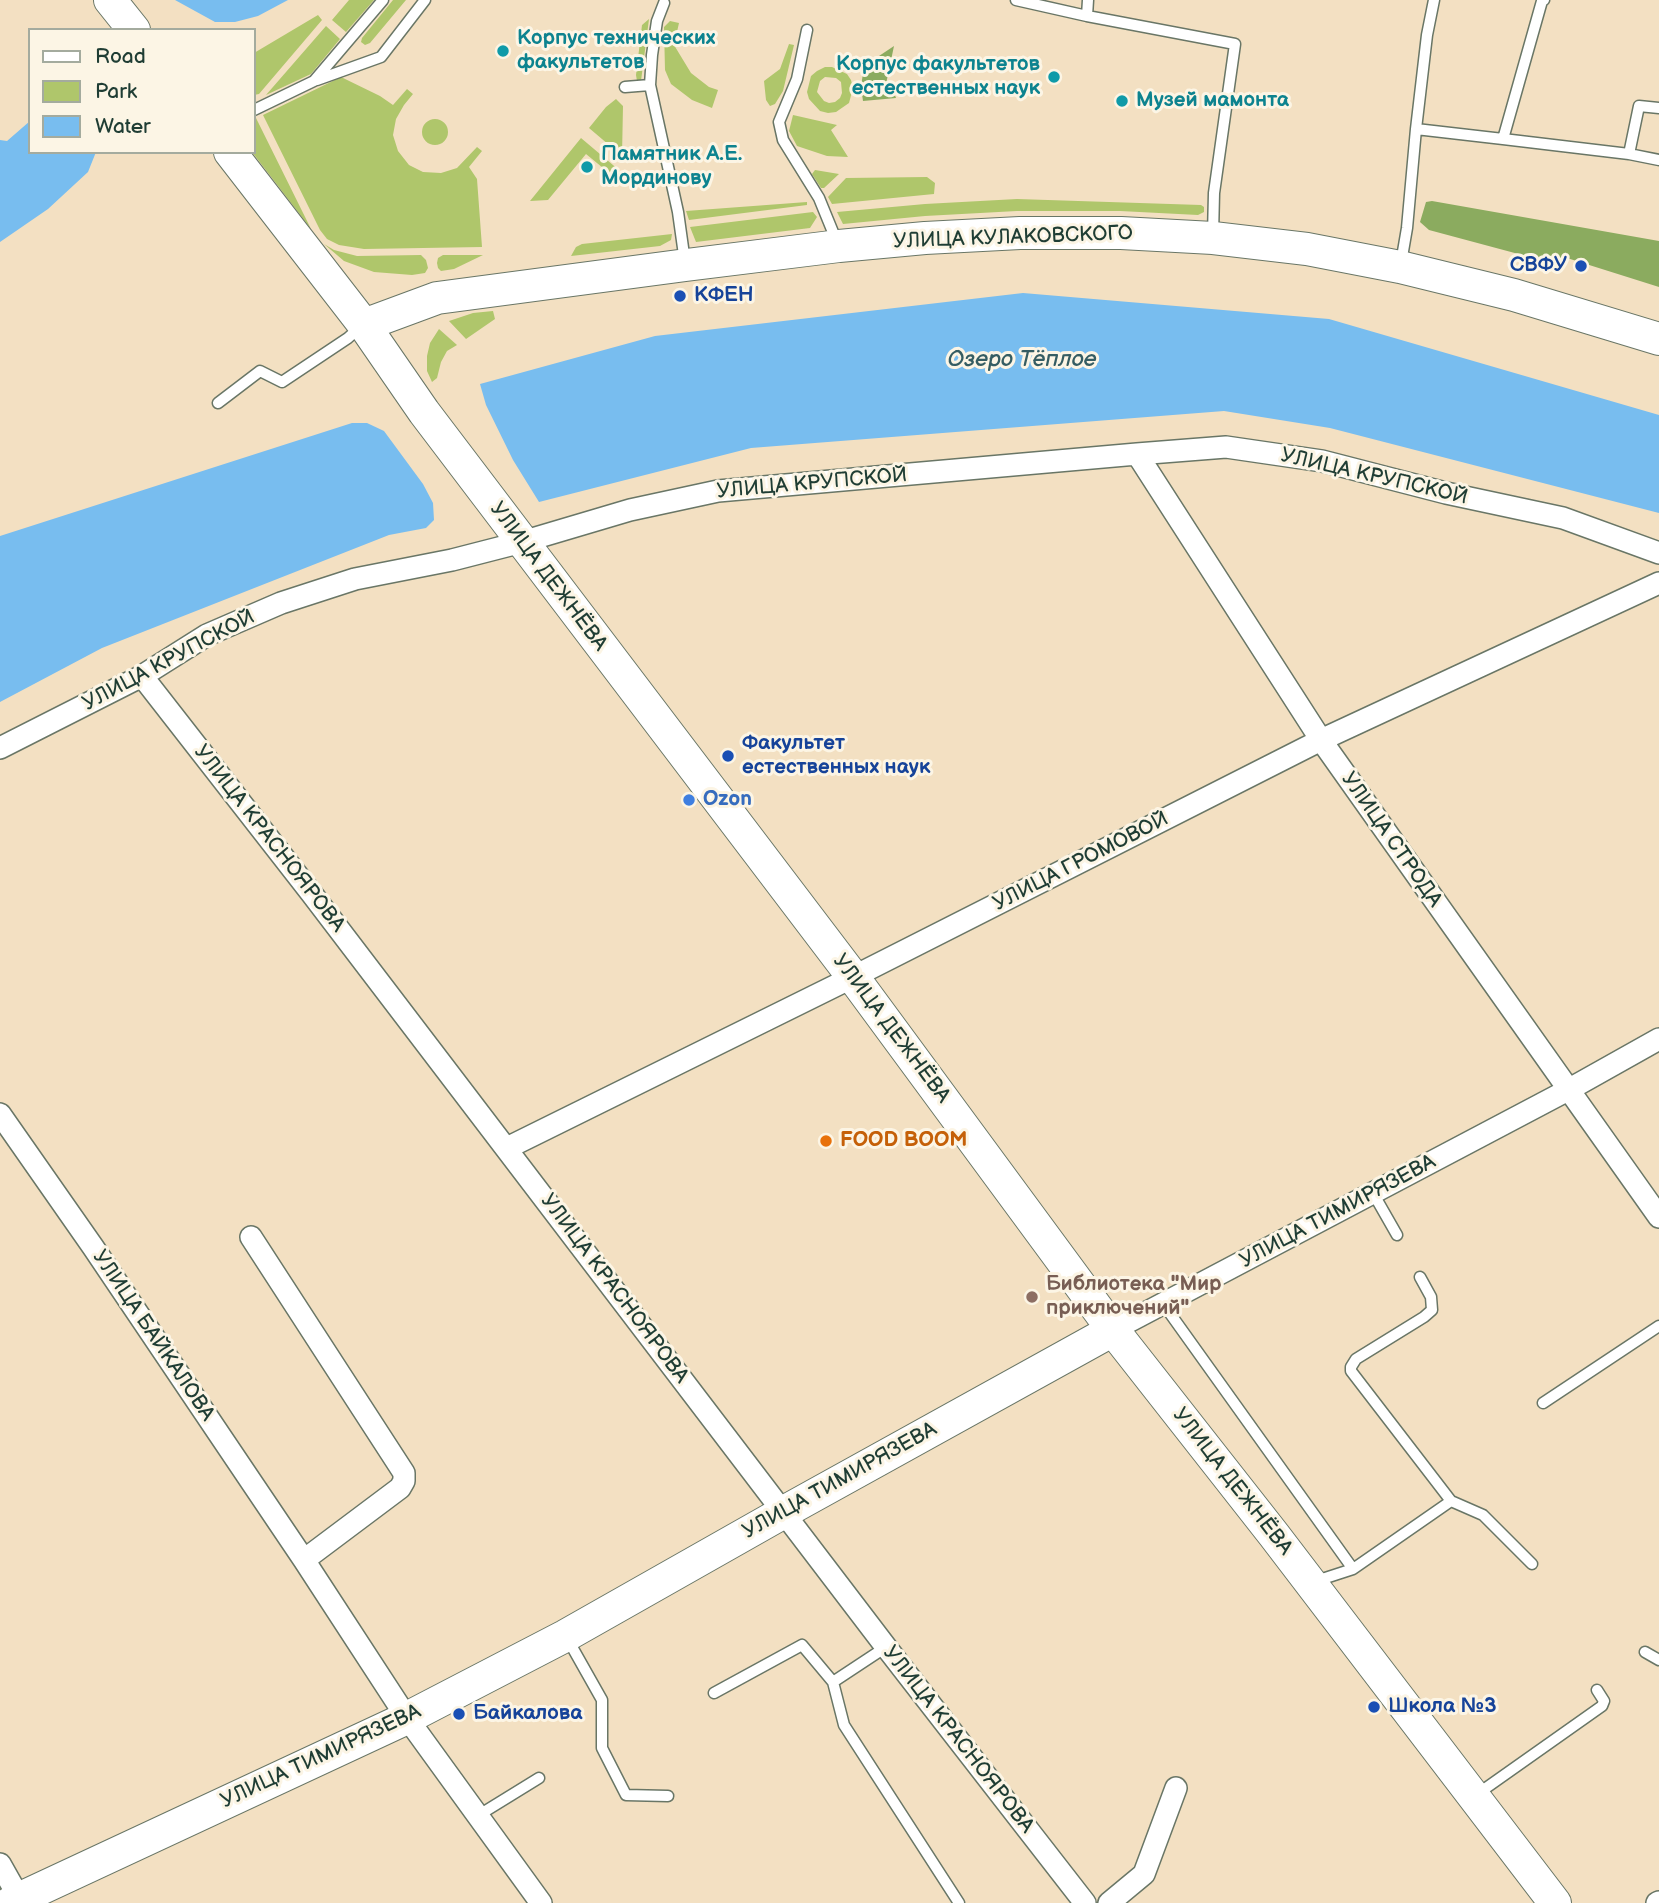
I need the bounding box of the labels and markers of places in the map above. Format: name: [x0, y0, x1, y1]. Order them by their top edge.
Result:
place label: Корпус технических факультетов: [517, 26, 715, 76]
marker: Корпус технических факультетов: [495, 43, 511, 59]
place label: Корпус факультетов естественных наук: [836, 52, 1040, 102]
marker: Корпус факультетов естественных наук: [1046, 69, 1062, 85]
place label: Музей мамонта: [1136, 88, 1289, 114]
marker: Музей мамонта: [1114, 93, 1130, 109]
place label: Памятник А.Е. Мординову: [601, 142, 742, 192]
marker: Памятник А.Е. Мординову: [579, 159, 595, 175]
place label: СВФУ: [1510, 253, 1567, 279]
marker: СВФУ: [1573, 258, 1589, 274]
place label: КФЕН: [694, 283, 754, 309]
marker: КФЕН: [672, 288, 688, 304]
place label: Факультет естественных наук: [742, 731, 930, 781]
marker: Факультет естественных наук: [720, 748, 736, 764]
place label: Ozon: [703, 787, 752, 813]
marker: Ozon: [681, 792, 697, 808]
place label: FOOD BOOM: [840, 1128, 967, 1154]
marker: FOOD BOOM: [818, 1133, 834, 1149]
place label: Библиотека "Мир приключений": [1046, 1272, 1221, 1322]
marker: Библиотека "Мир приключений": [1024, 1289, 1040, 1305]
place label: Школа №3: [1388, 1694, 1496, 1720]
marker: Школа №3: [1366, 1699, 1382, 1715]
place label: Байкалова: [473, 1701, 582, 1727]
marker: Байкалова: [451, 1706, 467, 1722]

